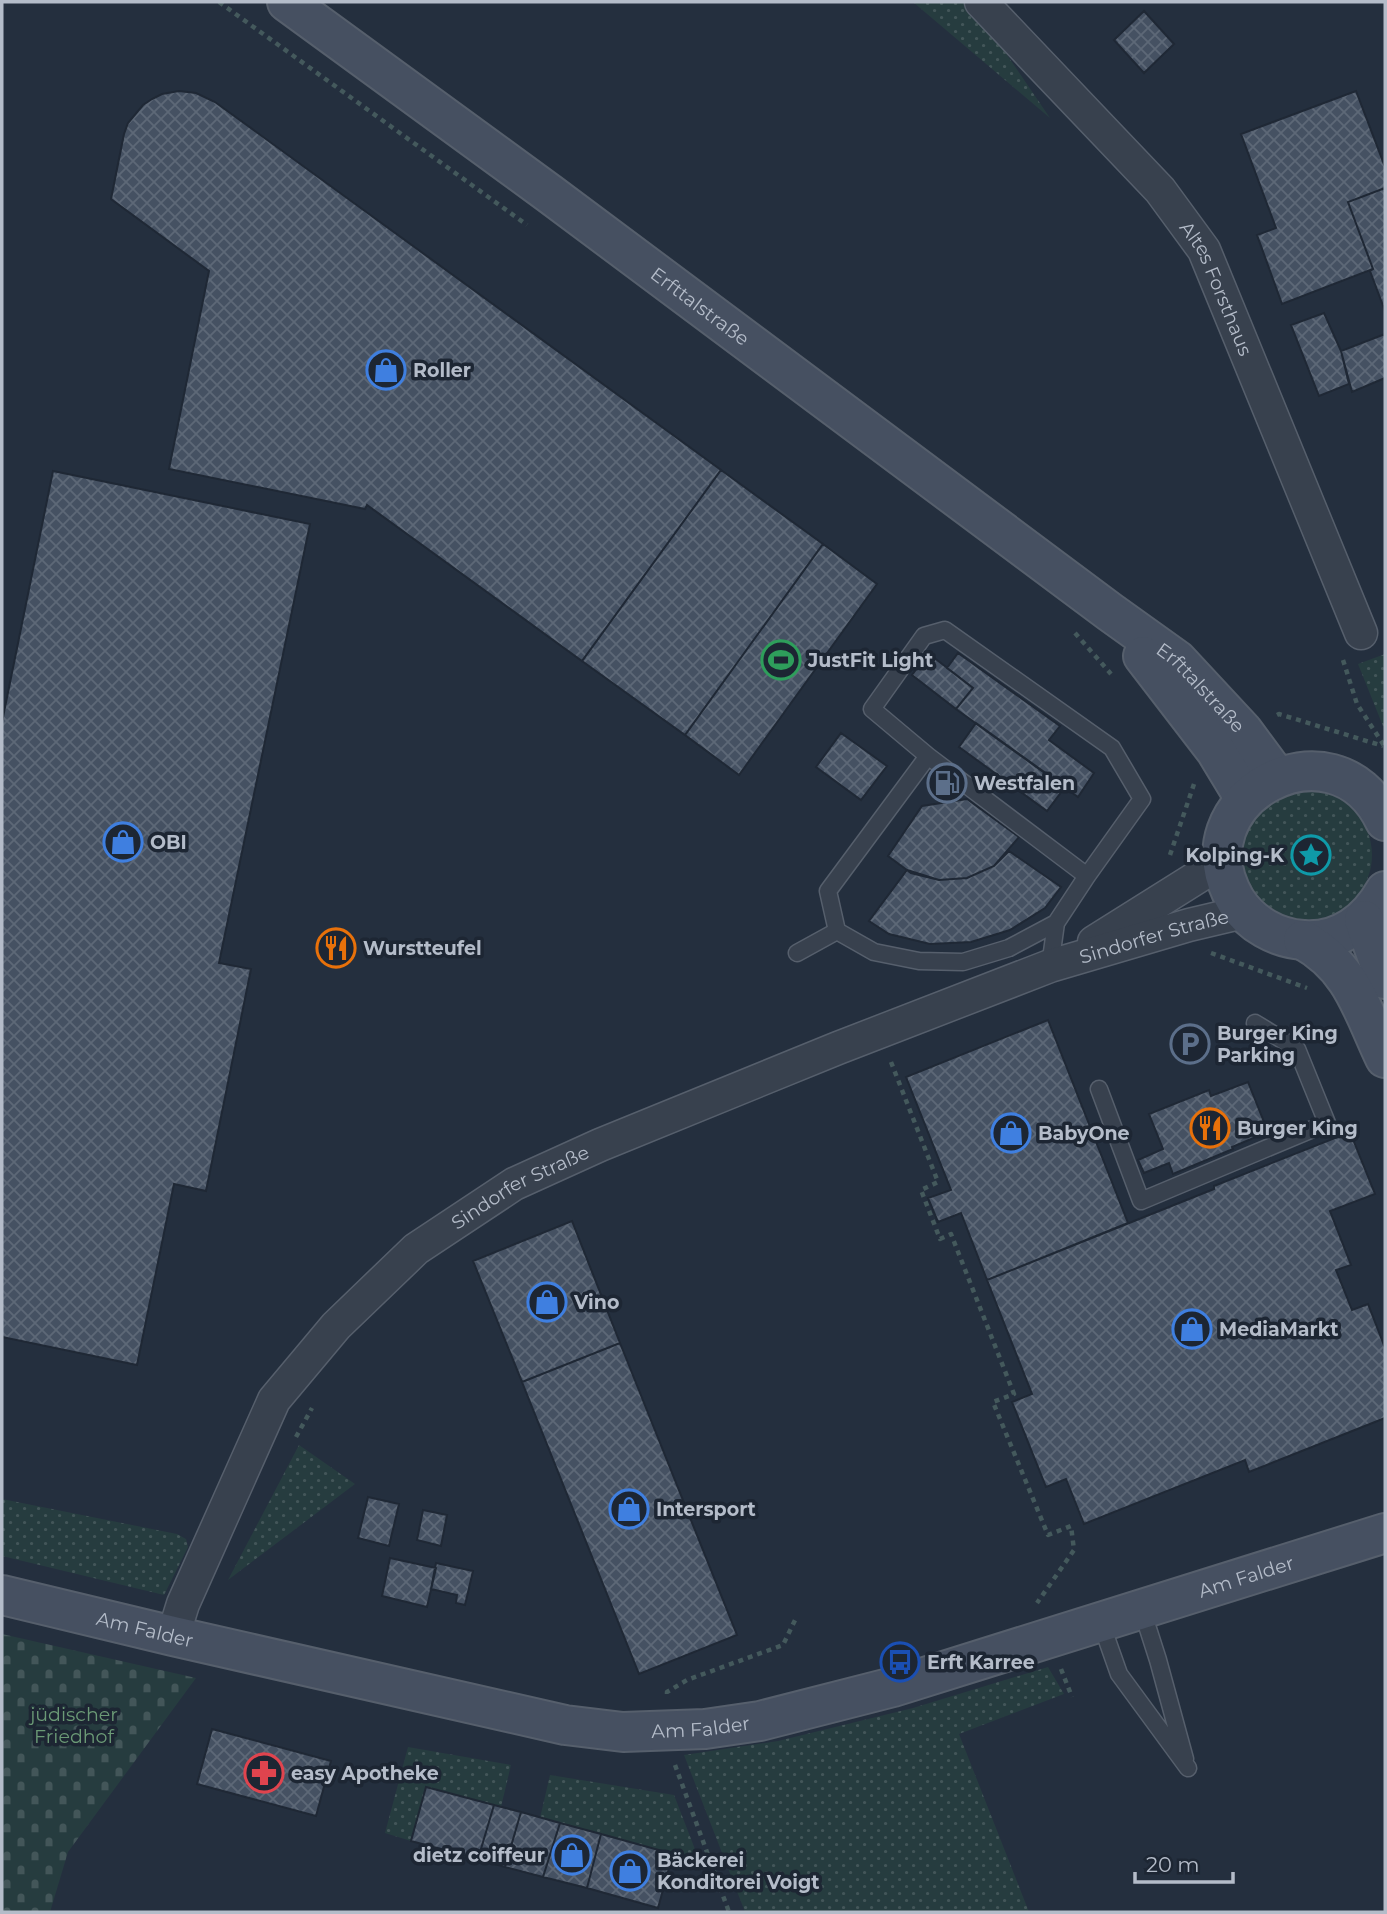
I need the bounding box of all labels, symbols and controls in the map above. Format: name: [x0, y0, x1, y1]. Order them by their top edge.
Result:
street label: Altes Forsthaus: [1175, 217, 1257, 359]
street label: Erfttalstraße: [646, 262, 754, 351]
shop icon: Roller: [365, 349, 407, 391]
place label: Roller: [413, 359, 471, 382]
street label: Erfttalstraße: [1152, 638, 1250, 738]
sports icon: JustFit Light: [760, 639, 802, 681]
place label: JustFit Light: [807, 649, 933, 672]
fuel station icon: Westfalen: [926, 762, 968, 804]
place label: Westfalen: [974, 772, 1075, 795]
shop icon: OBI: [102, 821, 144, 863]
place label: OBI: [150, 831, 187, 854]
place icon: Kolping-K: [1290, 834, 1332, 876]
place label: Kolping-K: [1185, 844, 1285, 867]
street label: Sindorfer Straße: [1077, 905, 1231, 969]
restaurant icon: Wurstteufel: [315, 927, 357, 969]
place label: Wurstteufel: [363, 937, 482, 960]
place label: Burger King Parking: [1217, 1022, 1338, 1067]
parking icon: Burger King Parking: [1169, 1023, 1211, 1065]
restaurant icon: Burger King: [1189, 1107, 1231, 1149]
shop icon: BabyOne: [990, 1112, 1032, 1154]
place label: Burger King: [1237, 1117, 1358, 1140]
place label: BabyOne: [1038, 1122, 1130, 1145]
street label: Sindorfer Straße: [447, 1141, 593, 1234]
shop icon: Vino: [526, 1281, 568, 1323]
place label: Vino: [573, 1291, 619, 1314]
shop icon: MediaMarkt: [1171, 1308, 1213, 1350]
place label: MediaMarkt: [1219, 1318, 1338, 1341]
shop icon: Intersport: [608, 1488, 650, 1530]
place label: Intersport: [656, 1498, 756, 1521]
street label: Am Falder: [1196, 1551, 1297, 1603]
street label: Am Falder: [94, 1607, 195, 1652]
bus stop icon: Erft Karree: [879, 1641, 921, 1683]
place label: Erft Karree: [927, 1651, 1035, 1674]
park label: jüdischer Friedhof: [28, 1703, 118, 1748]
street label: Am Falder: [651, 1712, 751, 1743]
pharmacy icon: easy Apotheke: [243, 1752, 285, 1794]
place label: easy Apotheke: [291, 1762, 439, 1785]
shop icon: dietz coiffeur: [551, 1834, 593, 1876]
scale bar: [1135, 1840, 1233, 1884]
place label: dietz coiffeur: [413, 1844, 545, 1867]
place label: Bäckerei Konditorei Voigt: [657, 1849, 820, 1894]
shop icon: Bäckerei Konditorei Voigt: [609, 1850, 651, 1892]
text: 20 m: [1146, 1852, 1200, 1877]

